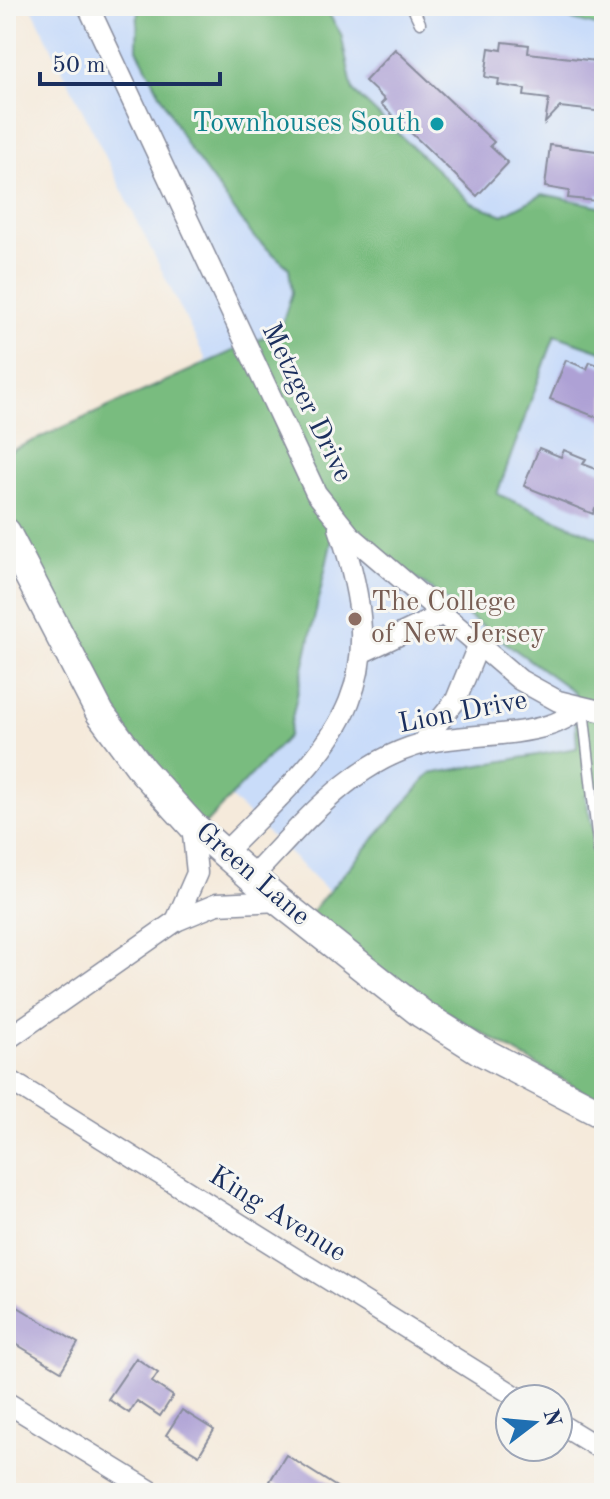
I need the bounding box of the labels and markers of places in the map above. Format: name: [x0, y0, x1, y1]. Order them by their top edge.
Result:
place label: Townhouses South: [192, 110, 421, 138]
marker: Townhouses South: [428, 115, 446, 133]
place label: The College of New Jersey: [371, 589, 545, 649]
marker: The College of New Jersey: [346, 610, 364, 628]

